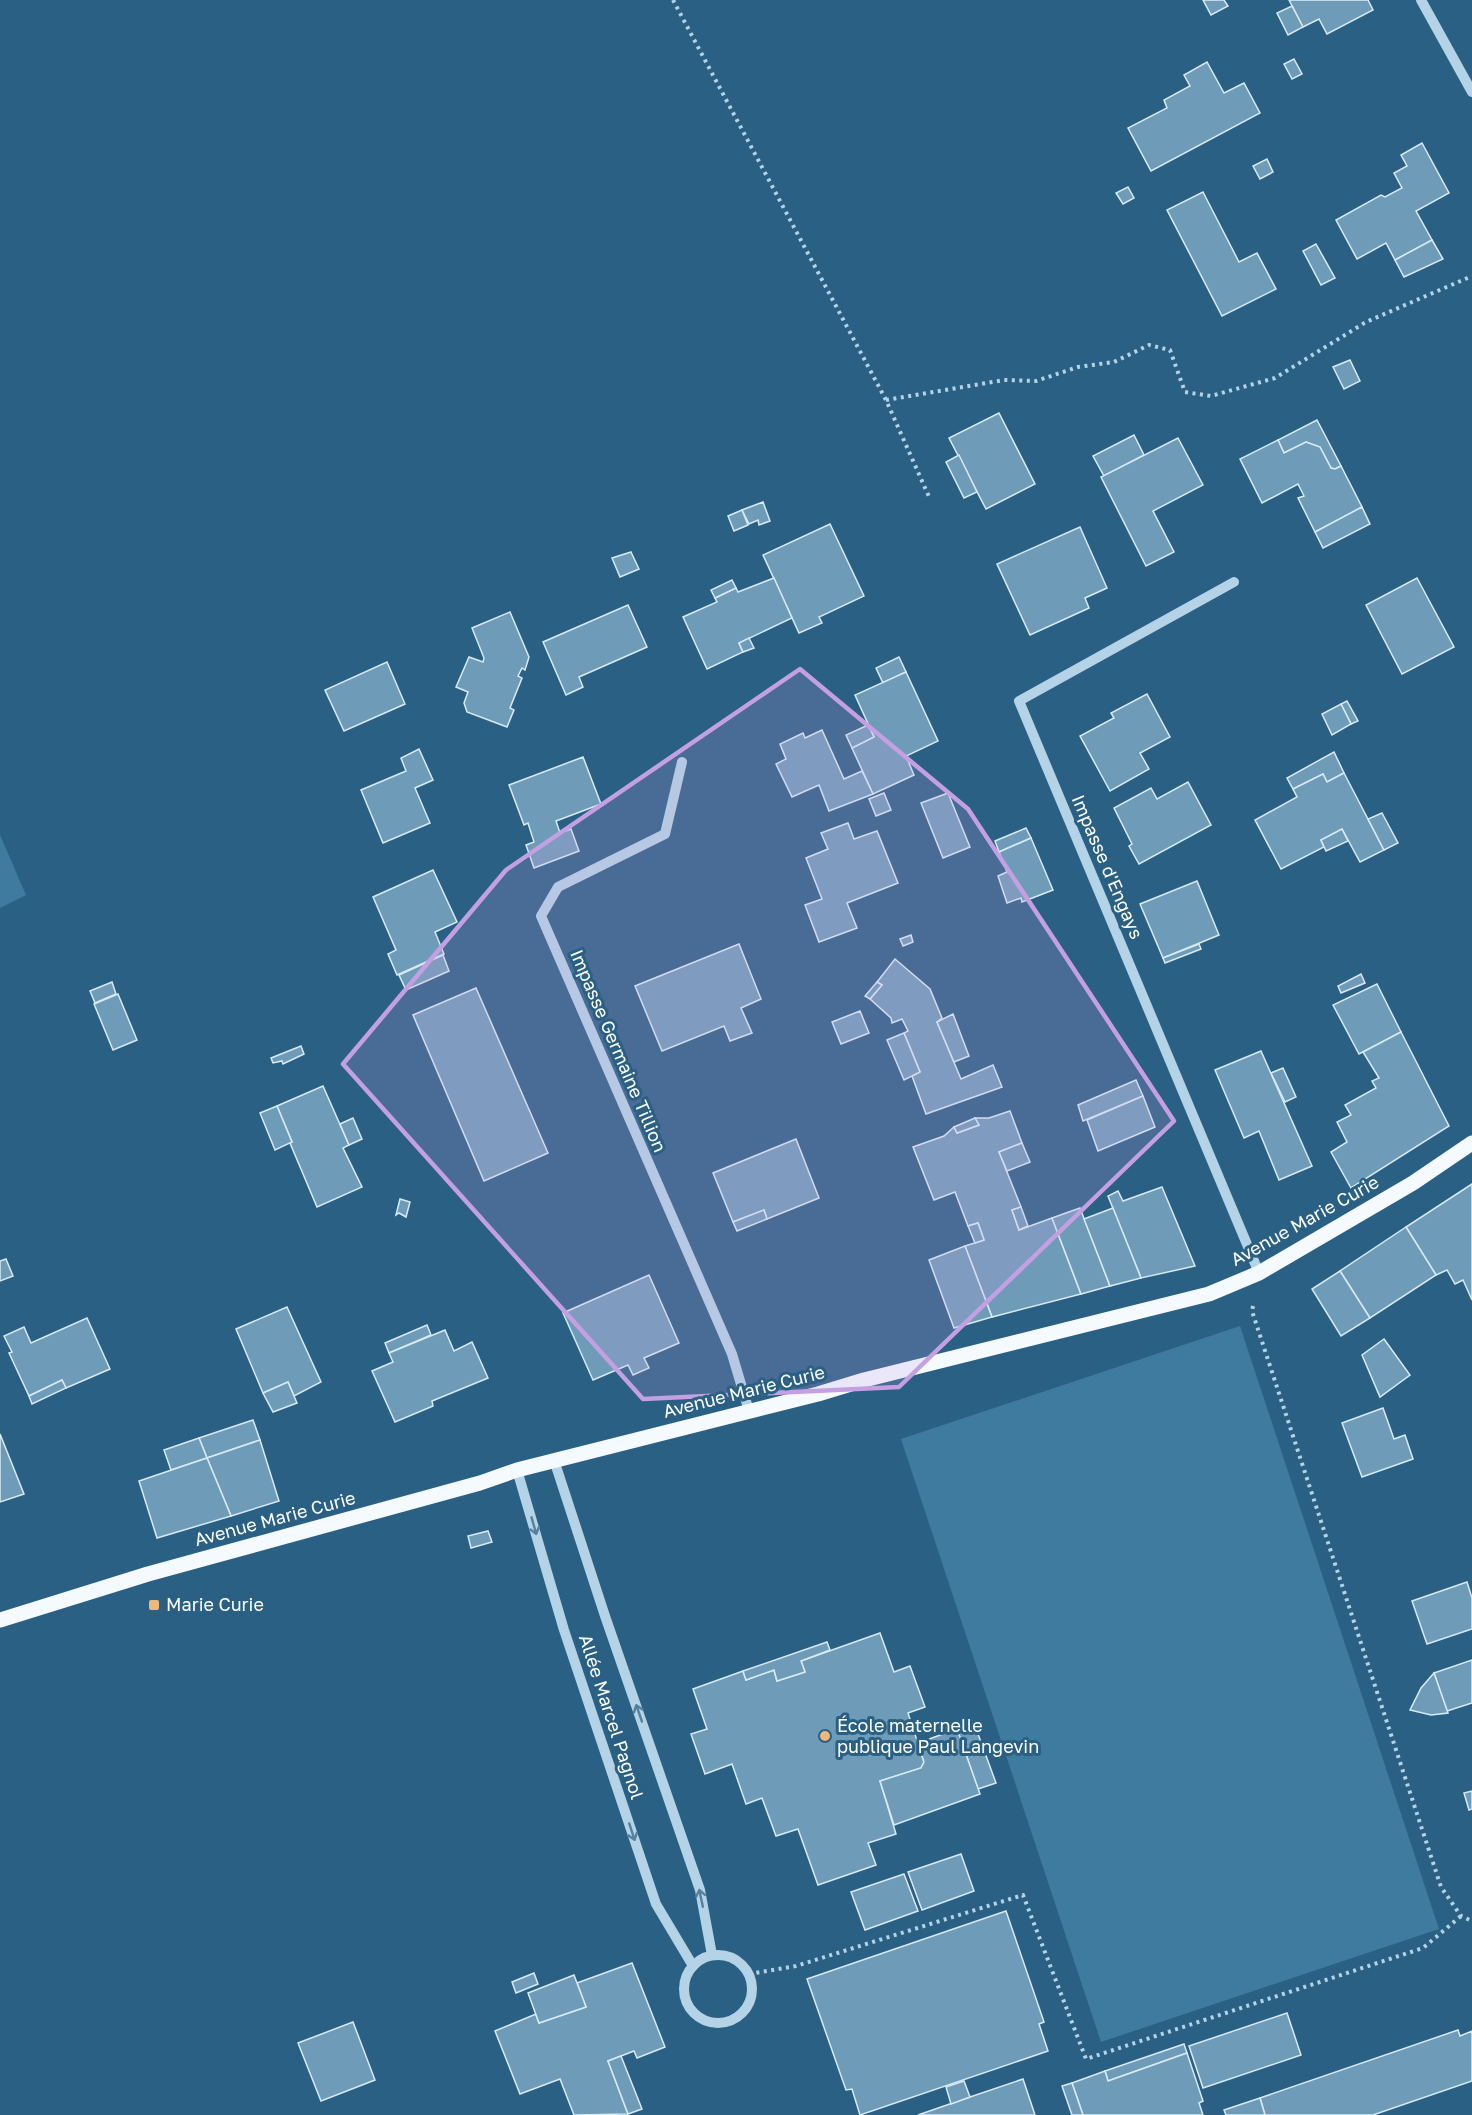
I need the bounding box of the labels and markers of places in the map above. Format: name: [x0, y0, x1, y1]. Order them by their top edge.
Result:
place label: Marie Curie: [166, 1593, 264, 1615]
marker: Marie Curie: [147, 1598, 161, 1612]
place label: École maternelle publique Paul Langevin: [837, 1714, 1039, 1757]
marker: École maternelle publique Paul Langevin: [818, 1729, 832, 1743]

